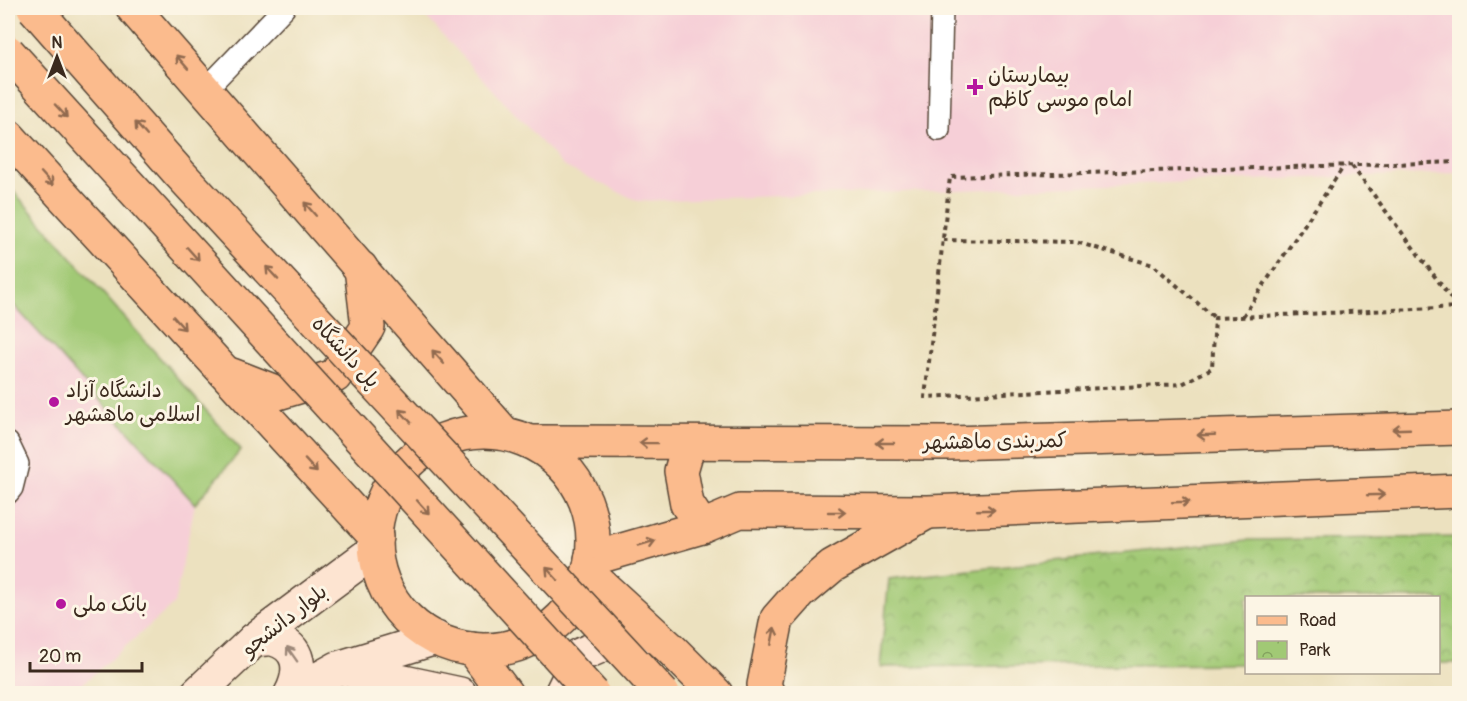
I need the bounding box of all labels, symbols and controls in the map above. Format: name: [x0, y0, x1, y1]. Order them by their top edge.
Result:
north arrow: [27, 27, 87, 87]
text: N: [52, 33, 63, 53]
one-way arrow: [176, 54, 189, 70]
place label: بیمارستان امام موسی کاظم: [988, 62, 1132, 115]
marker: بیمارستان امام موسی کاظم: [966, 78, 984, 96]
one-way arrow: [54, 103, 68, 118]
one-way arrow: [134, 122, 148, 137]
one-way arrow: [40, 171, 54, 186]
one-way arrow: [304, 201, 317, 217]
one-way arrow: [186, 247, 200, 262]
one-way arrow: [265, 265, 279, 280]
street label: پل دانشگاه: [306, 311, 386, 394]
one-way arrow: [171, 315, 185, 330]
one-way arrow: [431, 350, 445, 365]
place label: دانشگاه آزاد اسلامی ماهشهر: [64, 377, 200, 428]
marker: دانشگاه آزاد اسلامی ماهشهر: [47, 395, 61, 409]
one-way arrow: [398, 408, 412, 423]
one-way arrow: [1392, 424, 1412, 435]
street label: کمربندی ماهشهر: [921, 427, 1067, 456]
one-way arrow: [1197, 430, 1217, 441]
one-way arrow: [639, 437, 659, 449]
one-way arrow: [876, 437, 896, 449]
one-way arrow: [303, 459, 318, 474]
one-way arrow: [1365, 489, 1385, 500]
one-way arrow: [1171, 497, 1191, 508]
one-way arrow: [416, 499, 430, 514]
one-way arrow: [976, 504, 996, 515]
one-way arrow: [826, 506, 846, 517]
one-way arrow: [638, 537, 657, 548]
one-way arrow: [545, 566, 559, 581]
street label: بلوار دانشجو: [235, 578, 333, 663]
place label: بانک ملی: [73, 591, 147, 618]
legend: [1245, 596, 1440, 674]
marker: بانک ملی: [54, 597, 68, 611]
text: Road: [1299, 609, 1336, 632]
one-way arrow: [768, 627, 779, 647]
scale bar: [30, 635, 142, 673]
text: Park: [1299, 639, 1331, 662]
text: 20 m: [39, 645, 81, 668]
one-way arrow: [286, 646, 298, 662]

